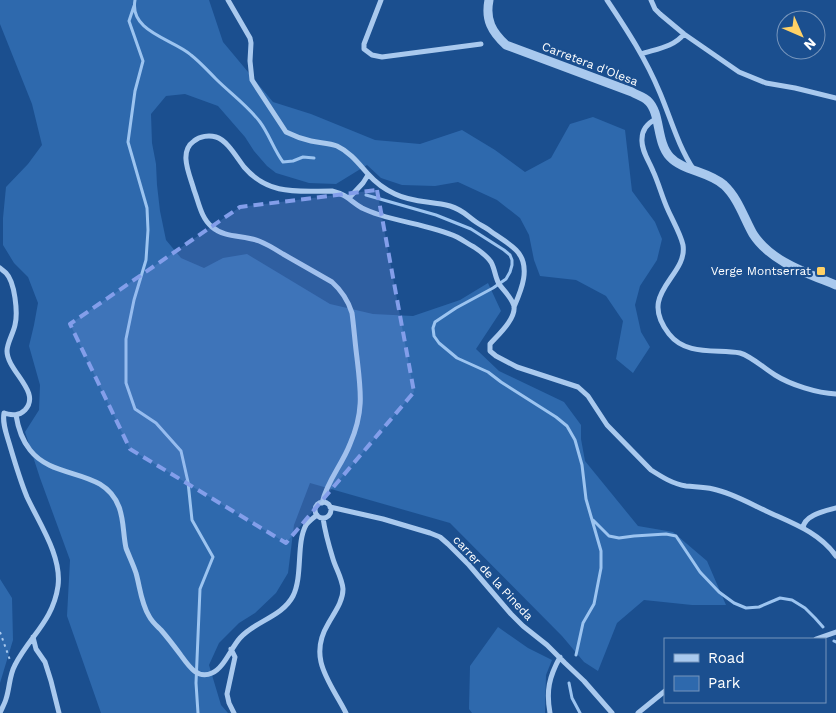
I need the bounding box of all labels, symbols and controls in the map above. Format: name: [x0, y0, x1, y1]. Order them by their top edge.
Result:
north arrow: [776, 10, 826, 60]
text: N: [801, 35, 820, 54]
street label: Carretera d'Olesa: [540, 39, 640, 89]
place label: Verge Montserrat: [711, 264, 811, 278]
marker: Verge Montserrat: [815, 265, 827, 277]
street label: carrer de la Pineda: [450, 533, 536, 623]
legend: [664, 638, 826, 703]
text: Road: [708, 649, 745, 667]
text: Park: [708, 674, 741, 692]

